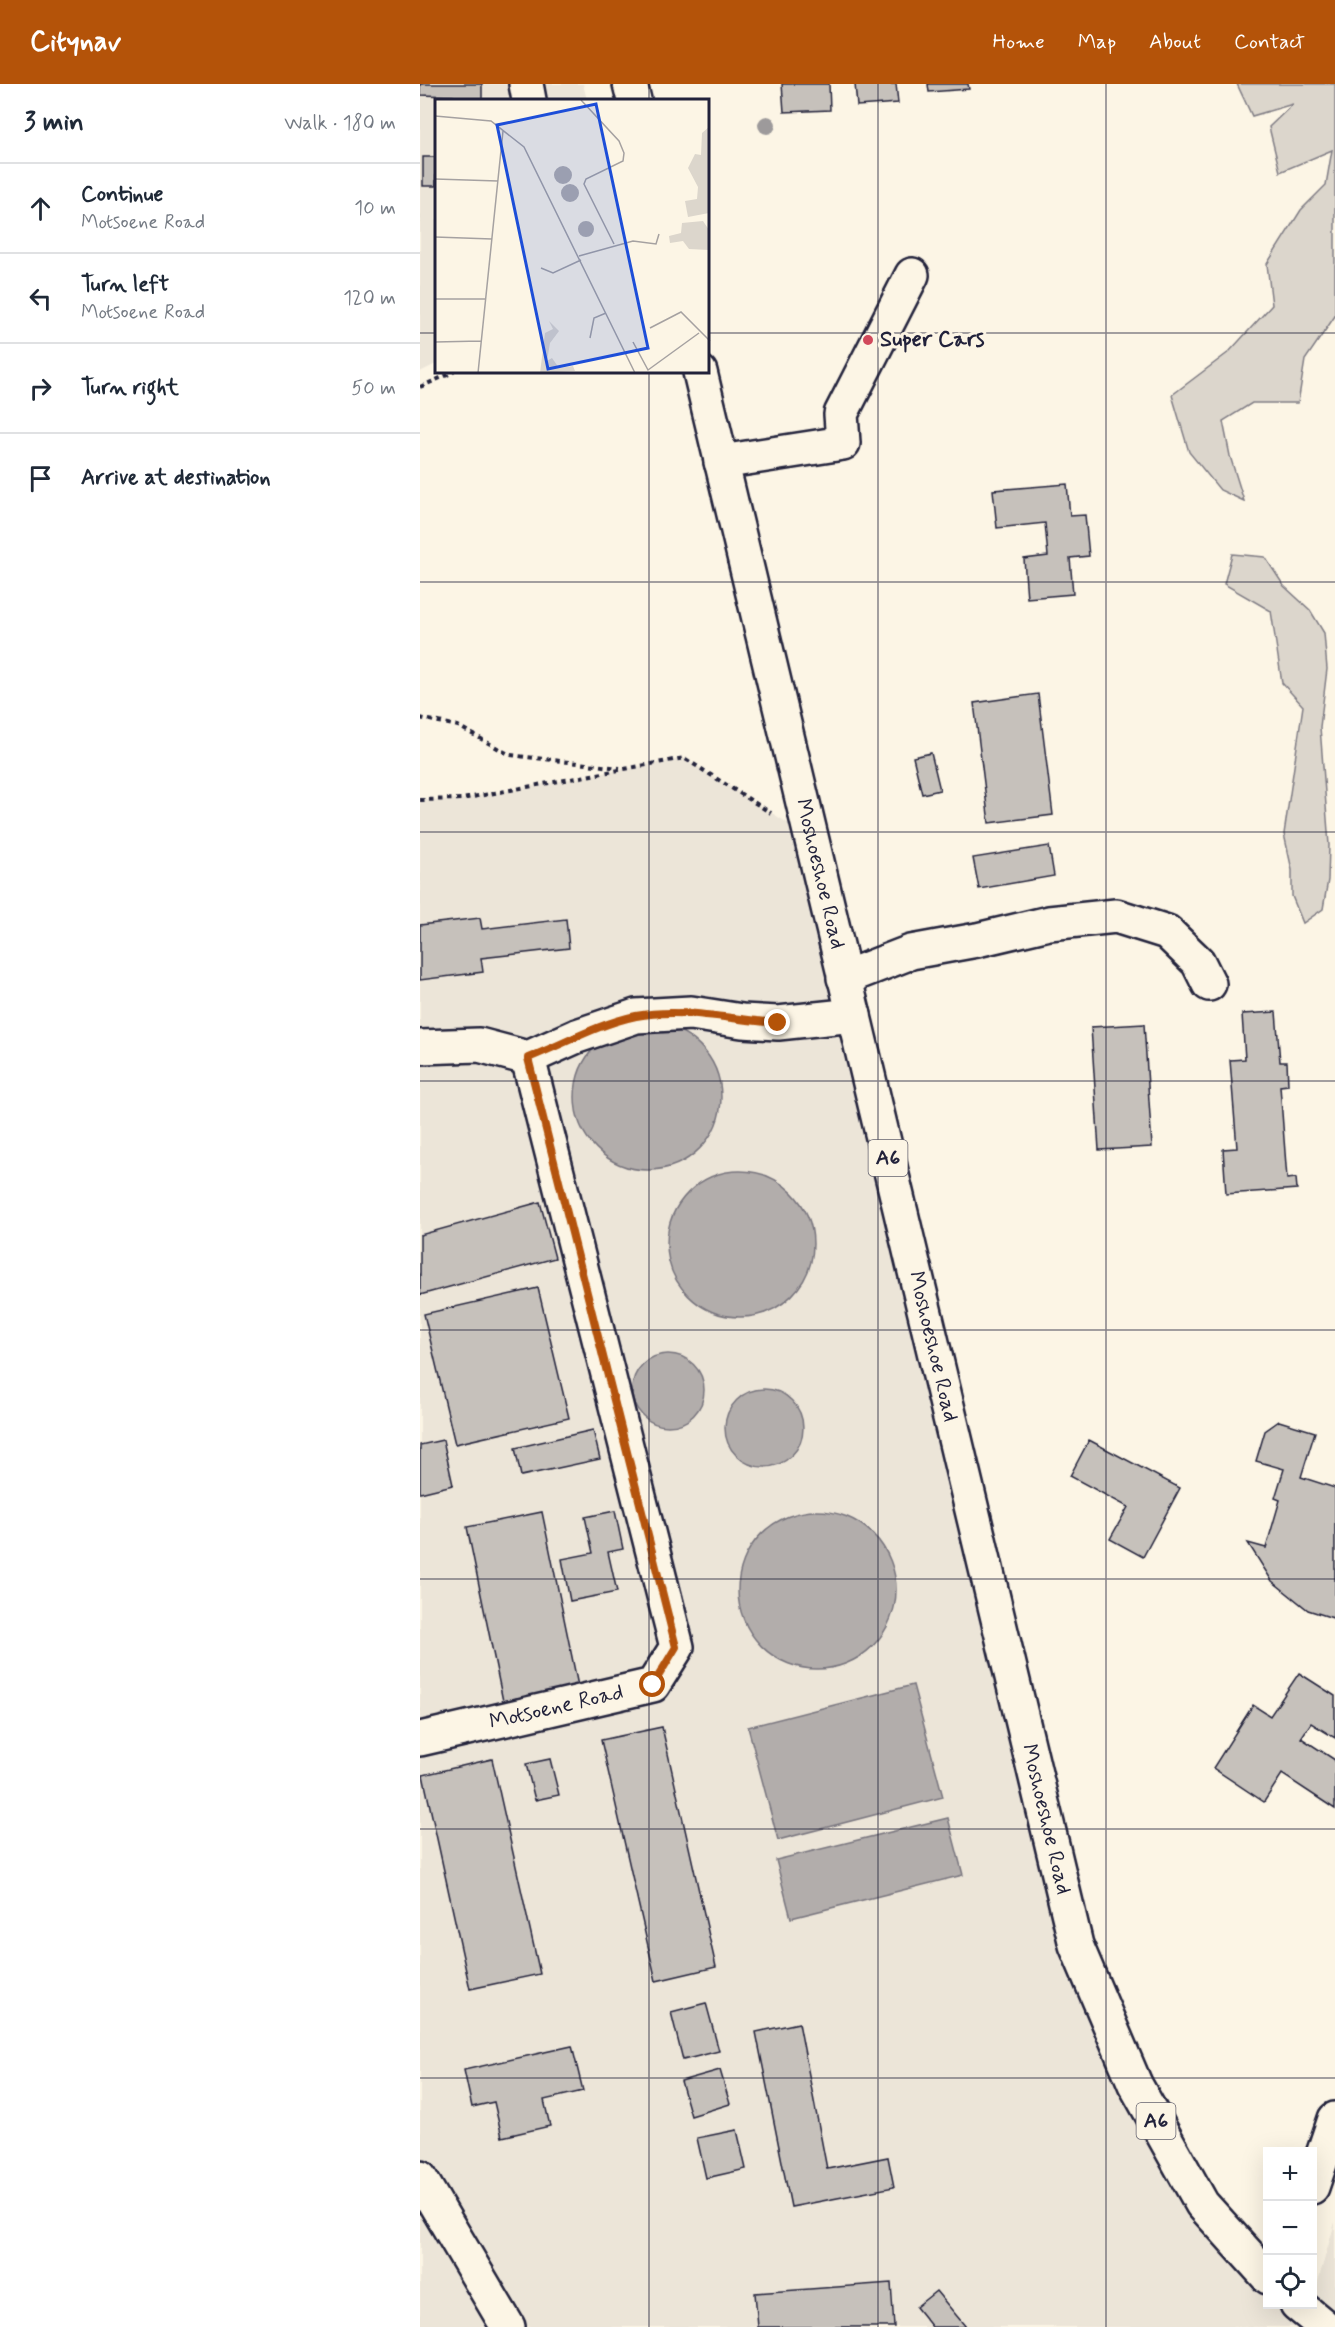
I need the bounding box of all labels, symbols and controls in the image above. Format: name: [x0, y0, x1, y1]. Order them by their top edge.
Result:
text: Citynav: [30, 24, 121, 61]
text: Home: [993, 28, 1045, 56]
text: Map: [1078, 28, 1116, 56]
text: About: [1149, 28, 1201, 56]
text: Contact: [1234, 28, 1305, 56]
inset map: [435, 99, 710, 374]
text: 3 min: [24, 106, 84, 140]
text: Walk · 180 m: [284, 110, 396, 137]
text: Continue: [81, 181, 163, 209]
icon: ahead: [24, 192, 57, 225]
text: 10 m: [354, 195, 396, 222]
text: Motsoene Road: [81, 209, 205, 236]
text: Turn left: [81, 271, 169, 299]
icon: left: [24, 282, 57, 315]
text: 120 m: [343, 285, 396, 312]
text: Motsoene Road: [81, 299, 205, 326]
place label: Super Cars: [880, 326, 985, 354]
marker: Super Cars: [861, 333, 875, 347]
icon: right: [24, 372, 57, 405]
text: Turn right: [81, 374, 179, 402]
text: 50 m: [351, 375, 396, 402]
icon: arrive: [24, 462, 57, 495]
text: Arrive at destination: [81, 464, 271, 492]
street label: Moshoeshoe Road: [788, 796, 851, 952]
route end: [764, 1009, 790, 1035]
road number: A6: [868, 1140, 908, 1176]
street label: Moshoeshoe Road: [901, 1268, 964, 1425]
route start: [639, 1671, 665, 1697]
street label: Motsoene Road: [487, 1678, 626, 1736]
street label: Moshoeshoe Road: [1014, 1741, 1077, 1897]
road number: A6: [1136, 2103, 1176, 2139]
map controls: [1263, 2147, 1317, 2309]
button: +: [1263, 2147, 1317, 2201]
button: −: [1263, 2201, 1317, 2255]
button: locate: [1263, 2255, 1317, 2309]

